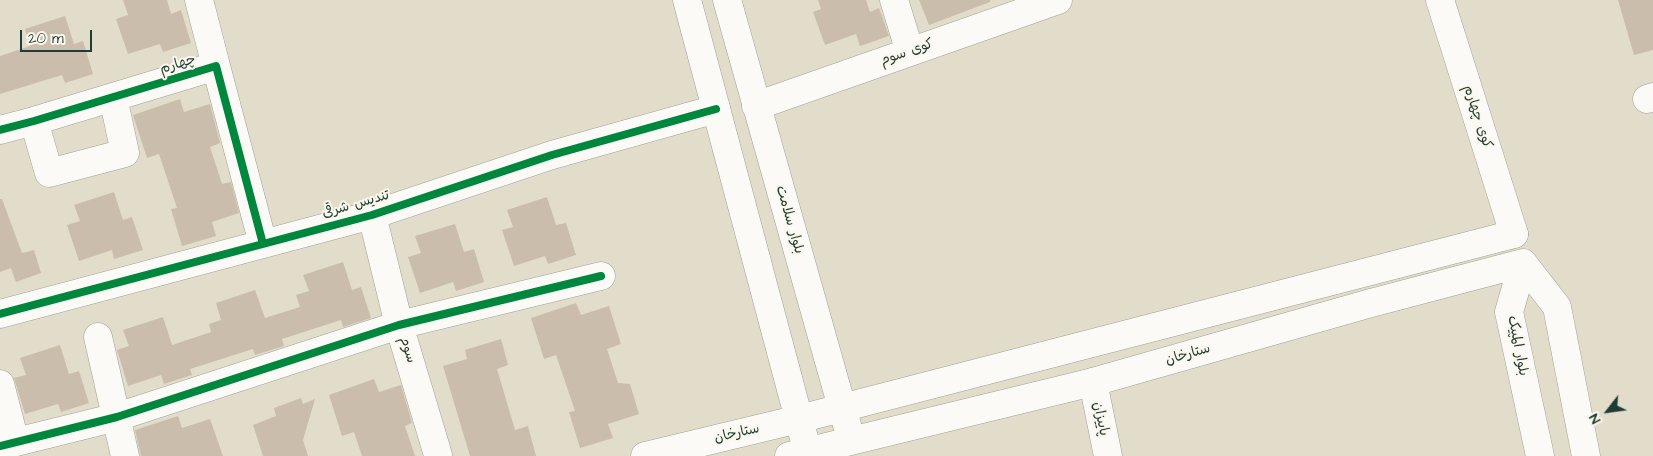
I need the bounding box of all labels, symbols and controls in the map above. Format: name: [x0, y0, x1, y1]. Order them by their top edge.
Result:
scale bar: [22, 20, 95, 52]
text: 20 m: [28, 28, 64, 49]
street label: کوی سوم: [878, 36, 936, 70]
street label: چهارم: [158, 52, 198, 78]
street label: کوی چهارم: [1459, 83, 1495, 151]
street label: بلوار سلامت: [771, 184, 807, 256]
street label: تندیس شرقی: [320, 187, 392, 223]
street label: بلوار المپیک: [1503, 314, 1531, 378]
street label: سوم: [395, 335, 419, 365]
street label: ستارخان: [1164, 341, 1212, 369]
north arrow: [1583, 386, 1633, 436]
street label: پاییزان: [1088, 400, 1112, 438]
text: N: [1584, 410, 1606, 427]
street label: ستارخان: [713, 421, 761, 447]

